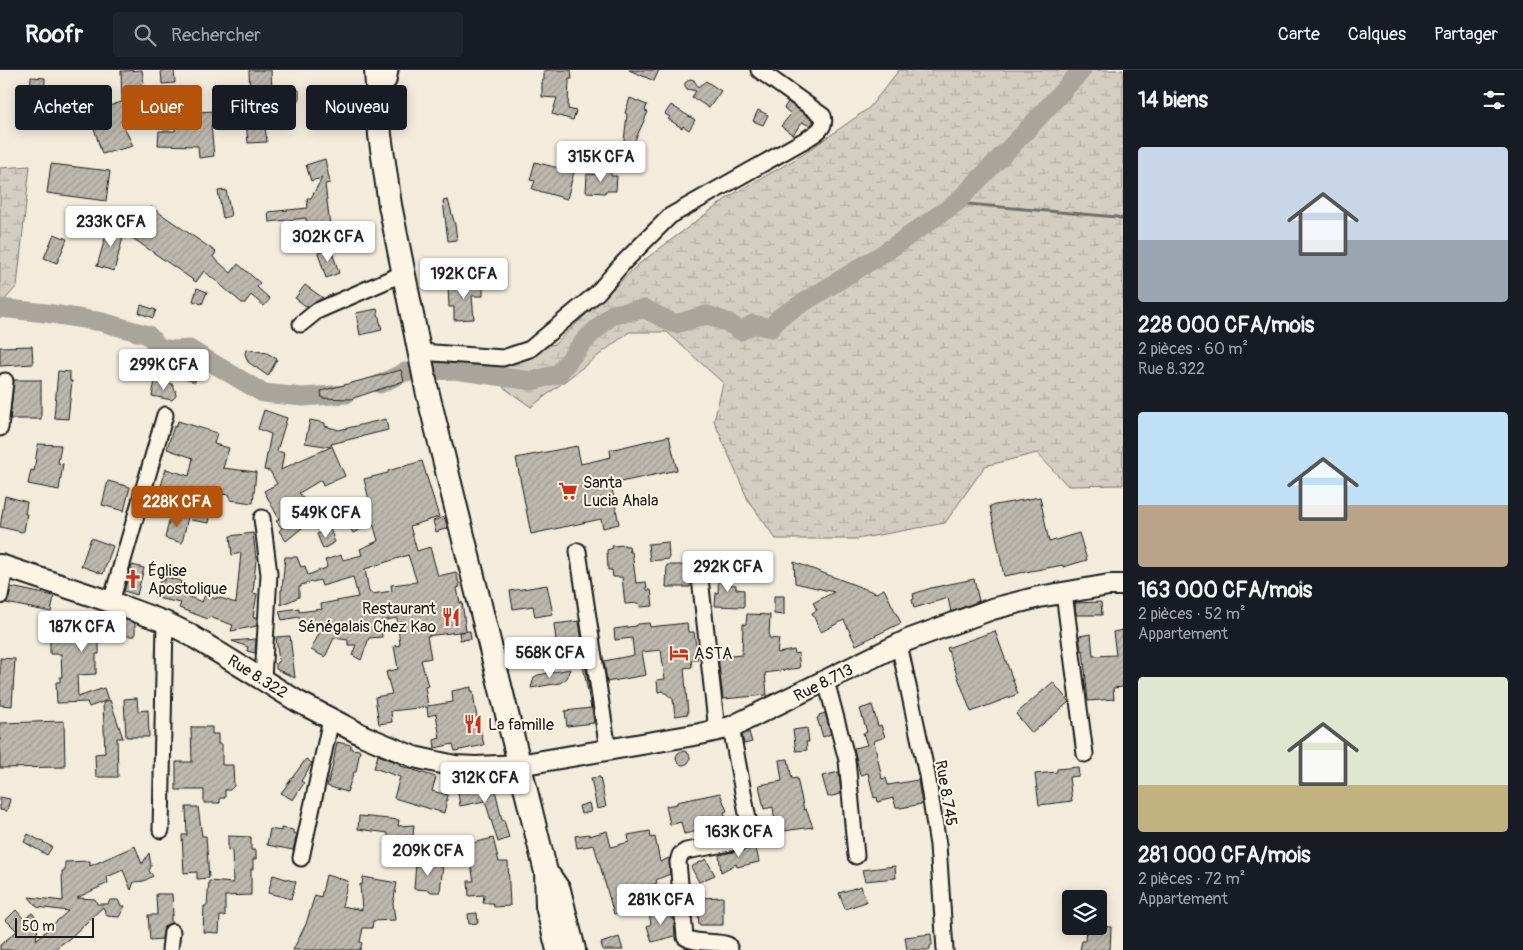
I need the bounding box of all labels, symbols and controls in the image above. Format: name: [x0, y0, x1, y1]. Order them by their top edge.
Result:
search box: [113, 12, 463, 57]
text: Roofr: [25, 20, 83, 49]
icon: search: [131, 21, 159, 49]
text: Rechercher: [171, 23, 261, 47]
text: Carte: [1278, 23, 1320, 46]
text: Calques: [1348, 23, 1406, 46]
text: Partager: [1434, 23, 1498, 46]
chip: Acheter: [15, 85, 112, 130]
chip: Louer: [122, 85, 202, 130]
chip: Filtres: [212, 85, 296, 130]
chip: Nouveau: [306, 85, 407, 130]
icon: filters: [1480, 86, 1508, 114]
text: 14 biens: [1138, 87, 1208, 114]
pin: 315K CFA: [549, 140, 653, 183]
text: 315K CFA: [568, 147, 634, 167]
icon: home: [1278, 179, 1368, 269]
pin: 233K CFA: [59, 206, 163, 248]
text: 233K CFA: [76, 212, 146, 232]
pin: 302K CFA: [276, 220, 380, 263]
text: 302K CFA: [292, 227, 364, 247]
pin: 192K CFA: [412, 258, 516, 300]
text: 192K CFA: [431, 264, 497, 284]
text: 228 000 CFA/mois: [1138, 312, 1314, 339]
text: 2 pièces · 60 m²: [1138, 339, 1248, 359]
pin: 299K CFA: [112, 348, 216, 391]
text: 299K CFA: [130, 355, 198, 375]
text: Rue 8.322: [1138, 359, 1205, 379]
icon: home: [1278, 444, 1368, 534]
place label: Santa Lucia Ahala: [583, 473, 659, 511]
supermarket icon: Santa Lucia Ahala: [557, 480, 579, 502]
pin: 228K CFA: [125, 486, 229, 528]
text: 228K CFA: [143, 492, 211, 512]
pin: 549K CFA: [274, 496, 378, 539]
text: 549K CFA: [291, 503, 361, 523]
pin: 292K CFA: [676, 550, 780, 593]
text: 292K CFA: [693, 557, 763, 577]
place label: Église Apostolique: [148, 561, 227, 599]
church icon: Église Apostolique: [122, 568, 144, 590]
text: 163 000 CFA/mois: [1138, 577, 1312, 604]
place label: Restaurant Sénégalais Chez Kao: [298, 599, 437, 637]
text: 2 pièces · 52 m²: [1138, 604, 1245, 624]
restaurant icon: Restaurant Sénégalais Chez Kao: [440, 606, 462, 628]
pin: 187K CFA: [30, 610, 134, 653]
text: 187K CFA: [49, 617, 115, 637]
text: Appartement: [1138, 624, 1228, 644]
pin: 568K CFA: [498, 636, 602, 679]
hotel icon: ASTA: [668, 642, 690, 664]
text: 568K CFA: [515, 643, 585, 663]
place label: ASTA: [694, 644, 733, 664]
street label: Rue 8.322: [224, 651, 291, 703]
street label: Rue 8.713: [790, 659, 857, 706]
icon: home: [1278, 709, 1368, 799]
restaurant icon: La famille: [462, 713, 484, 735]
place label: La famille: [488, 715, 554, 735]
street label: Rue 8.745: [930, 759, 962, 828]
pin: 312K CFA: [433, 762, 537, 804]
text: 312K CFA: [451, 768, 519, 788]
pin: 163K CFA: [687, 816, 791, 858]
text: 163K CFA: [705, 822, 773, 842]
pin: 209K CFA: [376, 834, 480, 877]
text: 209K CFA: [392, 841, 464, 861]
text: 281 000 CFA/mois: [1138, 842, 1311, 869]
text: 2 pièces · 72 m²: [1138, 869, 1245, 889]
pin: 281K CFA: [609, 884, 713, 926]
text: Appartement: [1138, 889, 1228, 909]
text: 281K CFA: [628, 890, 694, 910]
map controls: [1062, 890, 1107, 935]
button: layers: [1062, 890, 1107, 935]
scale bar: [15, 915, 94, 938]
text: 50 m: [22, 918, 55, 935]

